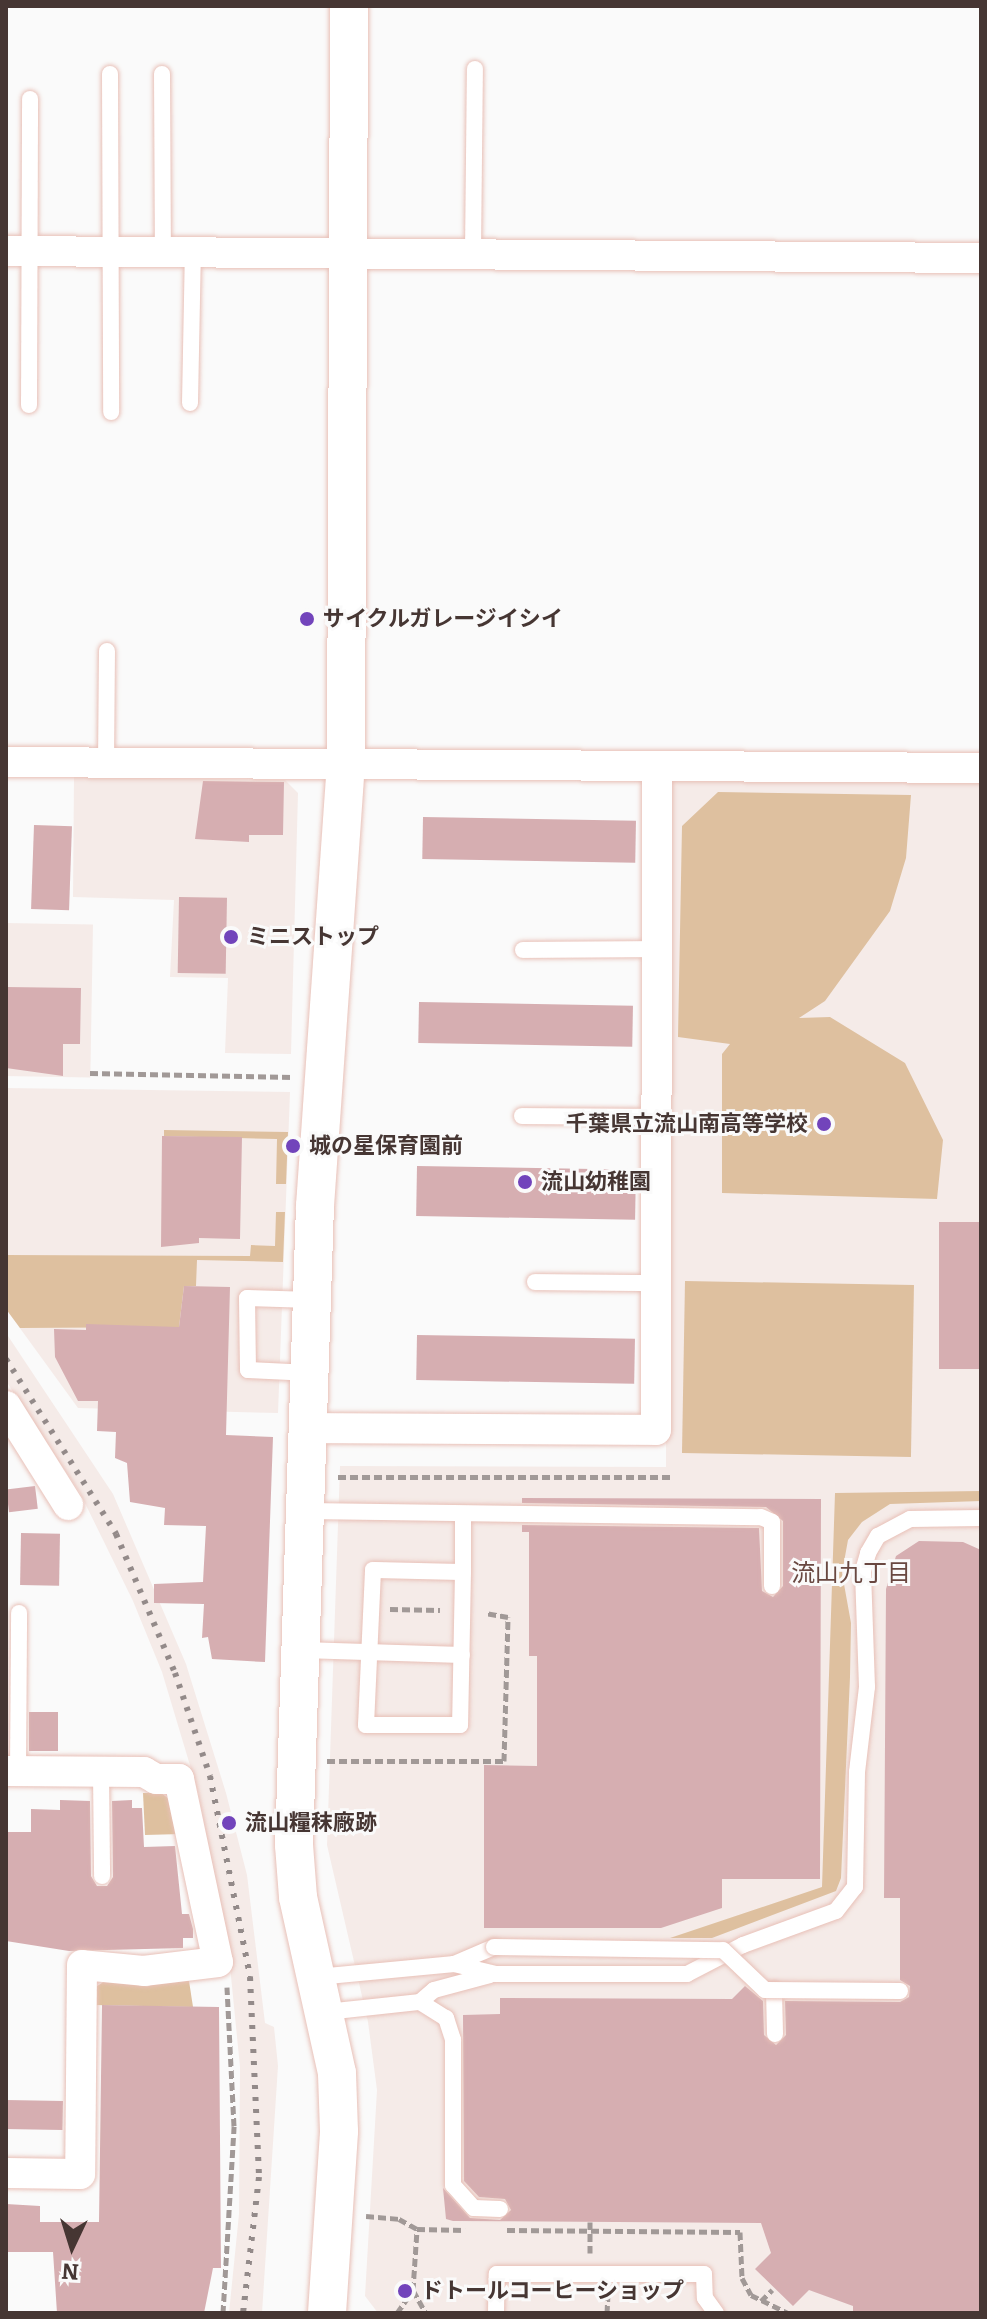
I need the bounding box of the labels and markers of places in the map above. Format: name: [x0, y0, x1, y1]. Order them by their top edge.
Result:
place label: サイクルガレージイシイ: [323, 606, 565, 632]
marker: サイクルガレージイシイ: [298, 610, 316, 628]
place label: ミニストップ: [247, 924, 379, 950]
marker: ミニストップ: [222, 928, 240, 946]
place label: 千葉県立流山南高等学校: [566, 1111, 808, 1137]
marker: 千葉県立流山南高等学校: [815, 1115, 833, 1133]
place label: 城の星保育園前: [309, 1133, 463, 1159]
marker: 城の星保育園前: [284, 1137, 302, 1155]
place label: 流山幼稚園: [541, 1169, 651, 1195]
marker: 流山幼稚園: [516, 1173, 534, 1191]
place label: 流山糧秣廠跡: [245, 1810, 377, 1836]
marker: 流山糧秣廠跡: [220, 1814, 238, 1832]
place label: ドトールコーヒーショップ: [421, 2278, 685, 2304]
marker: ドトールコーヒーショップ: [396, 2282, 414, 2300]

